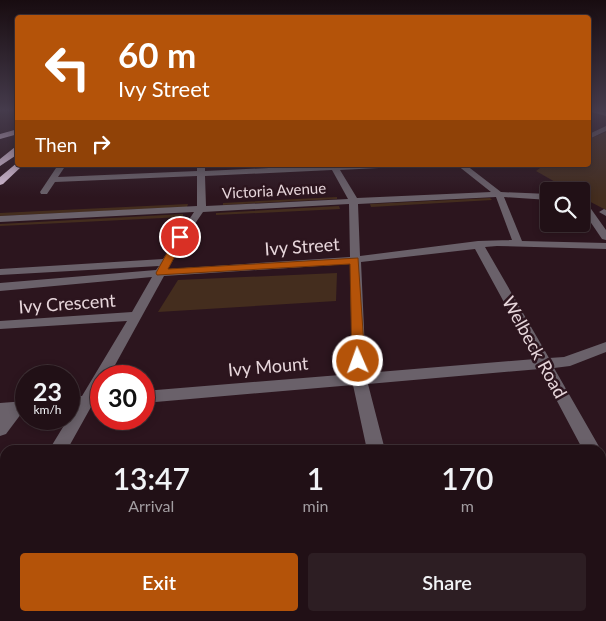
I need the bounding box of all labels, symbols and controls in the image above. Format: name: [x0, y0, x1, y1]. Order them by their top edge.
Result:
text: 60 m: [118, 33, 196, 75]
icon: left: [35, 35, 100, 100]
text: Ivy Street: [118, 75, 210, 102]
icon: right: [87, 130, 115, 158]
text: Then: [35, 133, 77, 156]
street label: Victoria Avenue: [221, 178, 327, 202]
map controls: [540, 182, 590, 232]
button: search: [540, 182, 590, 232]
pin: [159, 216, 201, 258]
icon: arrive: [166, 223, 194, 251]
street label: Ivy Street: [264, 232, 341, 260]
street label: Ivy Crescent: [18, 289, 117, 317]
street label: Welbeck Road: [498, 292, 572, 402]
position arrow: [331, 334, 383, 386]
street label: Ivy Mount: [227, 351, 310, 380]
speed limit sign: 30: [90, 365, 155, 430]
text: 23: [33, 376, 62, 406]
text: km/h: [33, 402, 62, 417]
text: 13:47: [113, 460, 190, 496]
text: 1: [307, 460, 324, 496]
text: 170: [441, 460, 493, 496]
text: Arrival: [128, 496, 174, 515]
text: min: [303, 496, 328, 515]
text: m: [461, 496, 474, 515]
button: Exit: [20, 553, 298, 611]
button: Share: [308, 553, 586, 611]

